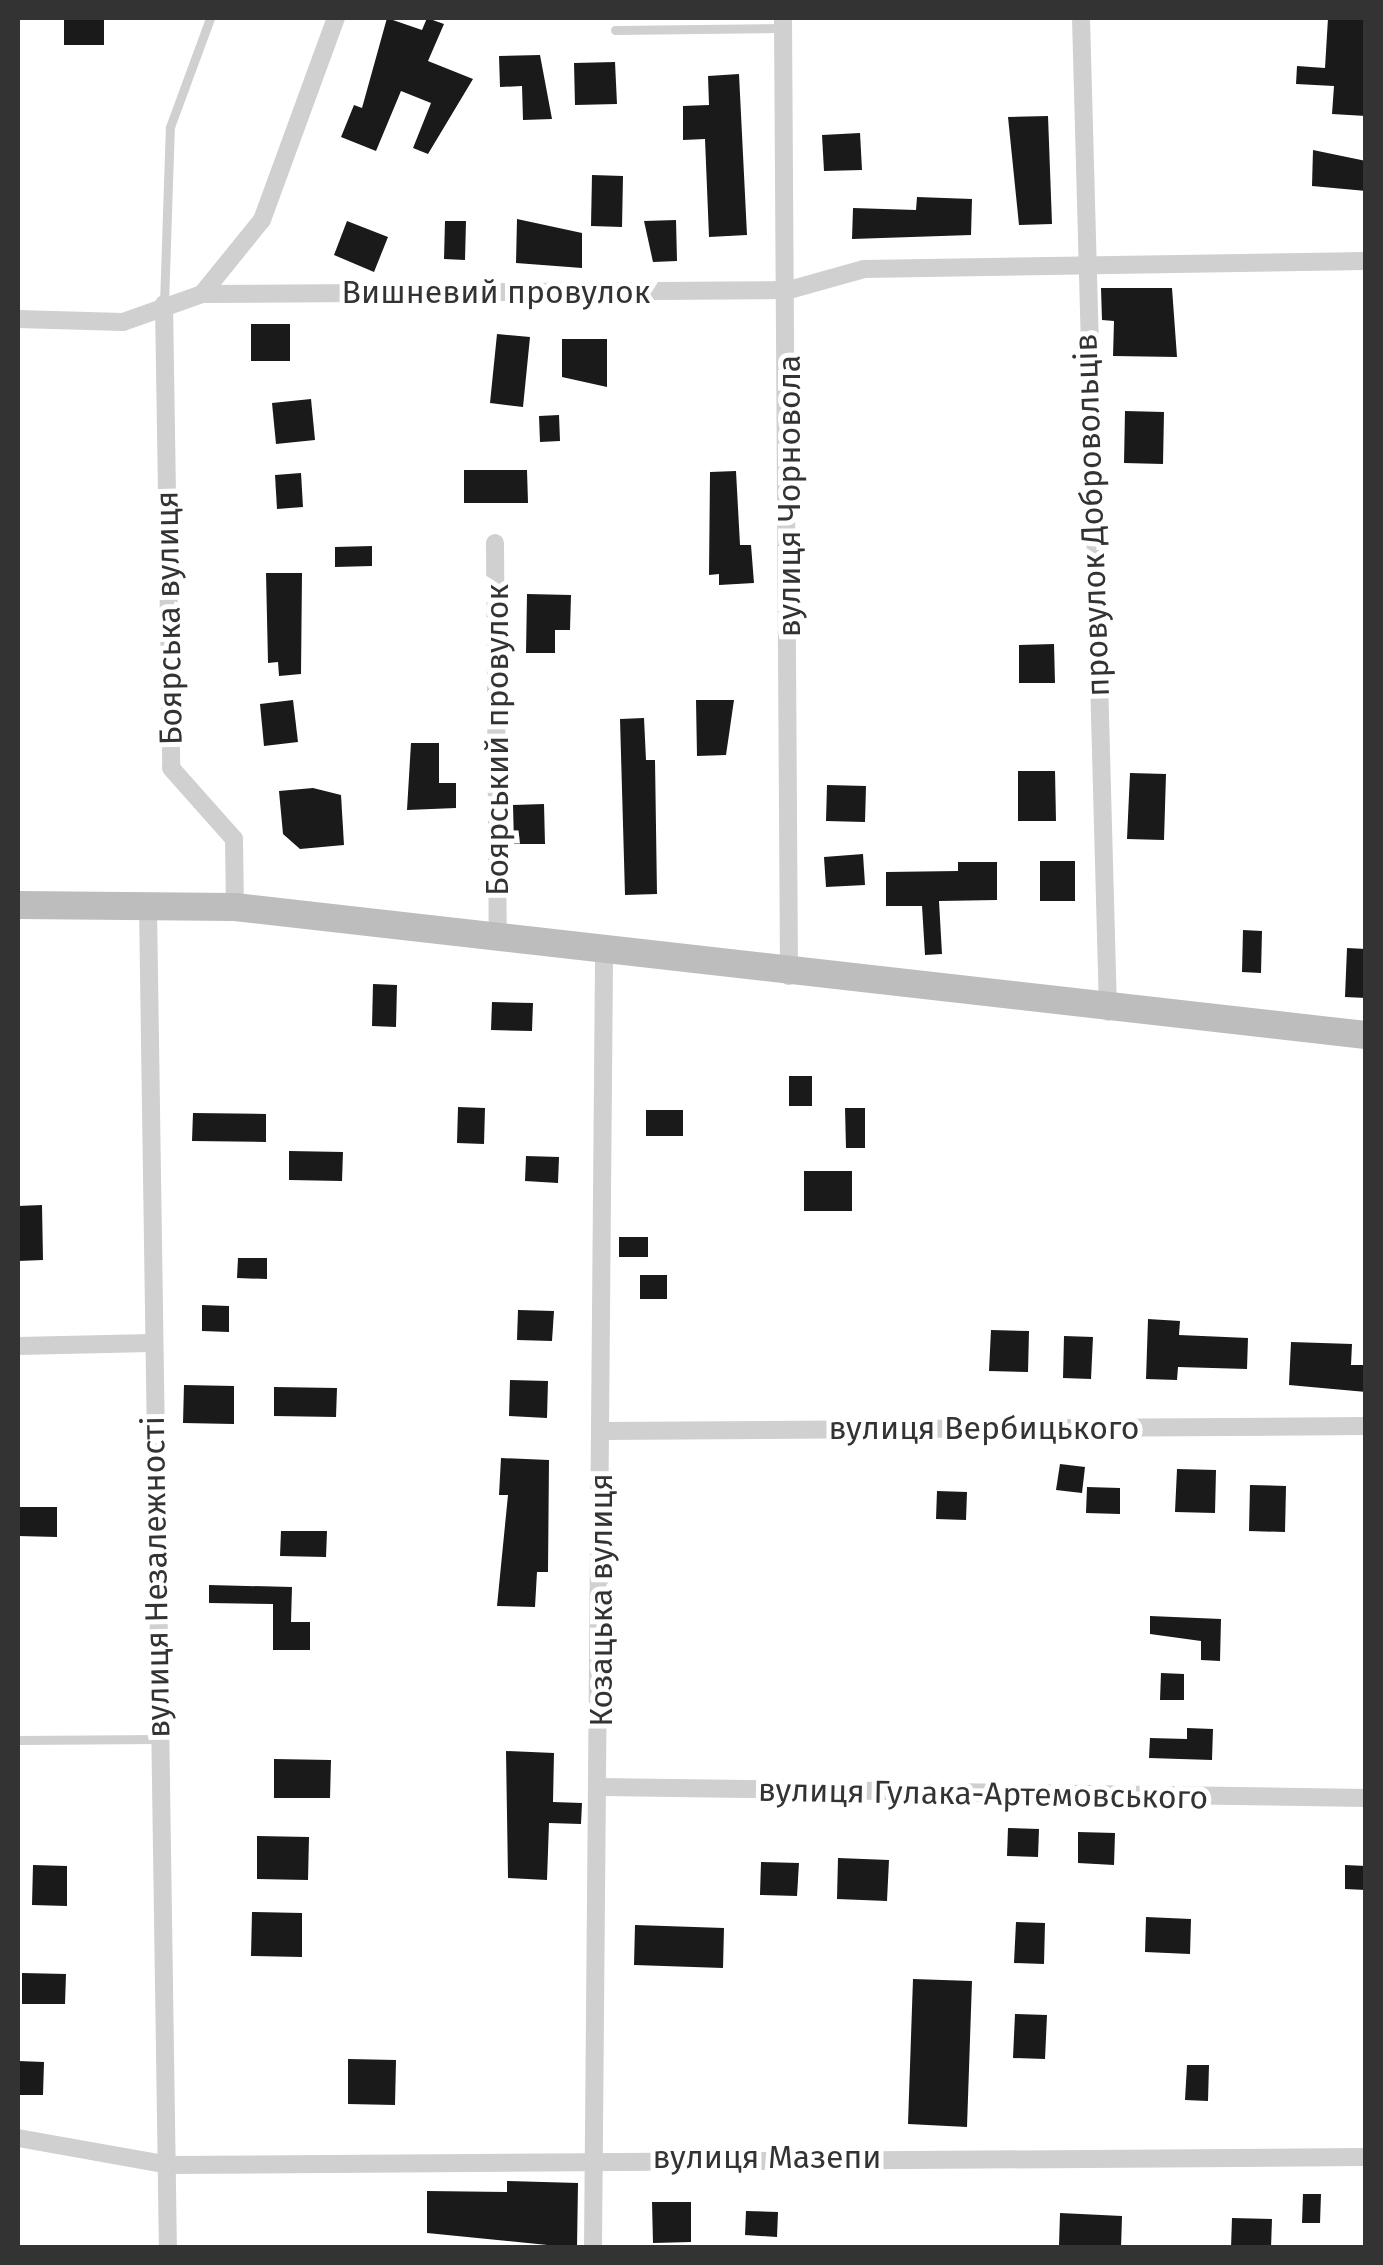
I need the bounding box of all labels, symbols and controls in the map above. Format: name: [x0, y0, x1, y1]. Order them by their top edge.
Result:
street label: Вишневий провулок: [342, 273, 650, 311]
street label: провулок Добровольців: [1066, 333, 1118, 697]
street label: вулиця Чорновола: [770, 355, 808, 637]
street label: Боярська вулиця: [148, 491, 190, 745]
street label: Боярський провулок: [478, 584, 516, 896]
street label: вулиця Вербицького: [829, 1409, 1139, 1447]
street label: вулиця Незалежності: [134, 1416, 178, 1738]
street label: Козацька вулиця: [582, 1473, 620, 1727]
street label: вулиця Гулака-Артемовського: [758, 1771, 1208, 1817]
street label: вулиця Мазепи: [652, 2138, 882, 2176]

